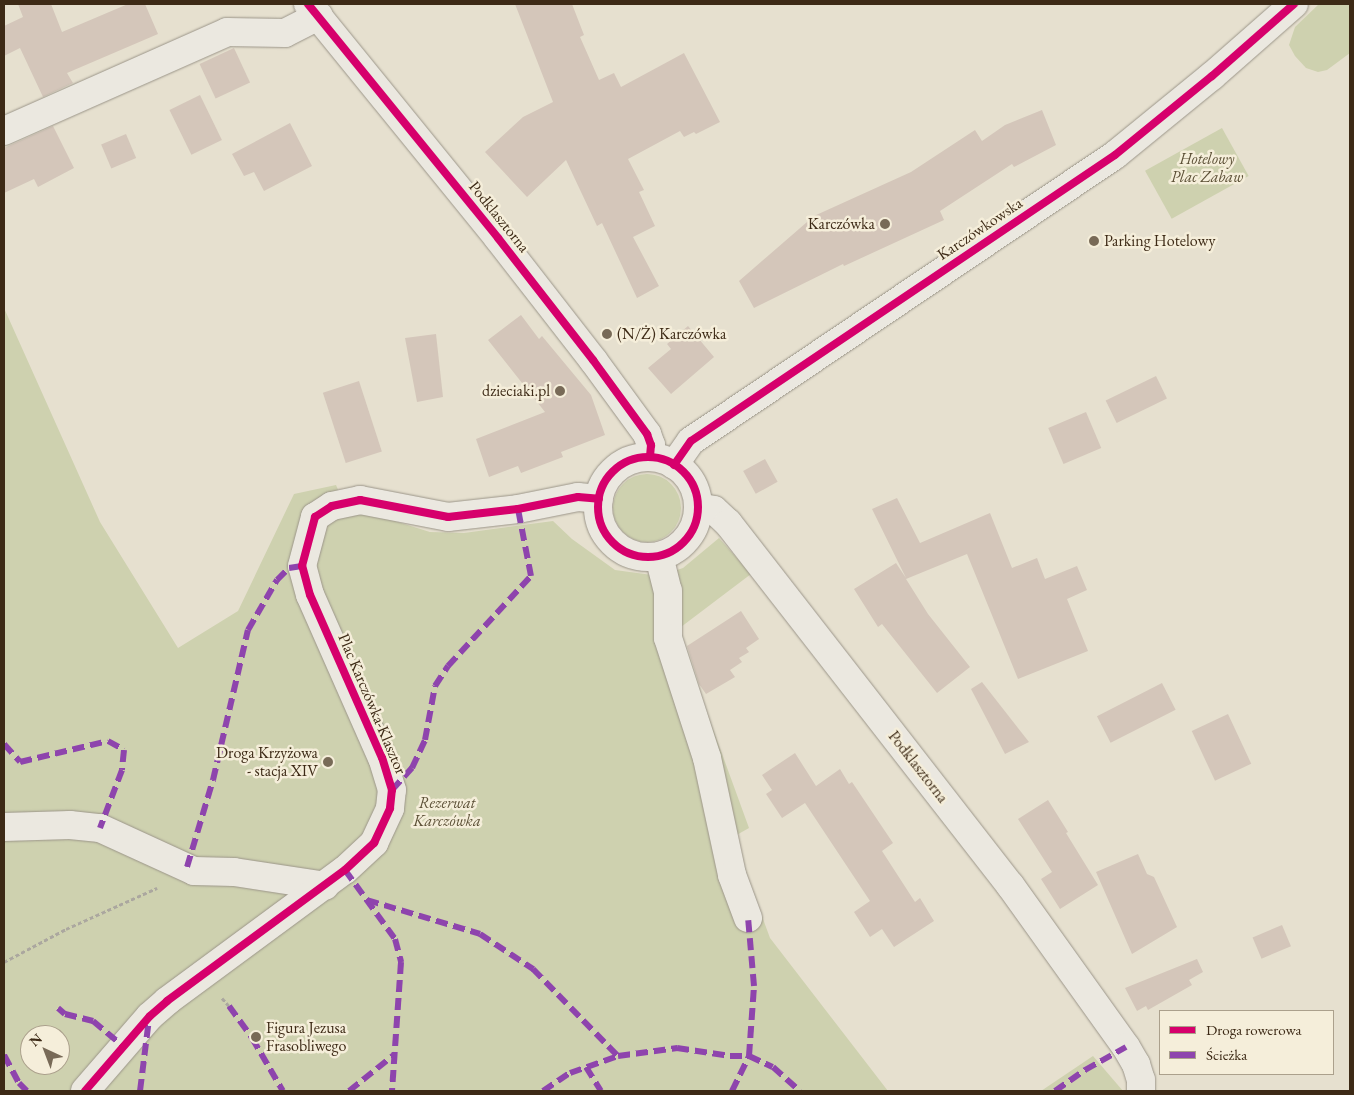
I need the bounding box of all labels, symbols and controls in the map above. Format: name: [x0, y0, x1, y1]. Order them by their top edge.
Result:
park label: Hotelowy Plac Zabaw: [1171, 149, 1243, 187]
street label: Podklasztorna: [464, 178, 534, 256]
street label: Karczówkowska: [934, 193, 1026, 265]
place label: Karczówka: [808, 214, 875, 234]
marker: Karczówka: [879, 218, 891, 230]
place label: Parking Hotelowy: [1104, 231, 1215, 251]
marker: Parking Hotelowy: [1088, 235, 1100, 247]
place label: (N/Ż) Karczówka: [617, 324, 726, 344]
marker: (N/Ż) Karczówka: [601, 328, 613, 340]
place label: dzieciaki.pl: [482, 381, 550, 401]
marker: dzieciaki.pl: [554, 385, 566, 397]
street label: Plac Karczówka-Klasztor: [334, 631, 410, 777]
street label: Podklasztorna: [884, 727, 952, 807]
place label: Droga Krzyżowa - stacja XIV: [216, 743, 318, 781]
marker: Droga Krzyżowa - stacja XIV: [322, 756, 334, 768]
park label: Rezerwat Karczówka: [413, 793, 481, 831]
legend: [1159, 1010, 1334, 1075]
place label: Figura Jezusa Frasobliwego: [266, 1018, 346, 1056]
text: Droga rowerowa: [1206, 1020, 1301, 1039]
north arrow: [20, 1025, 70, 1075]
text: N: [25, 1029, 46, 1050]
marker: Figura Jezusa Frasobliwego: [250, 1031, 262, 1043]
text: Ścieżka: [1206, 1045, 1247, 1064]

